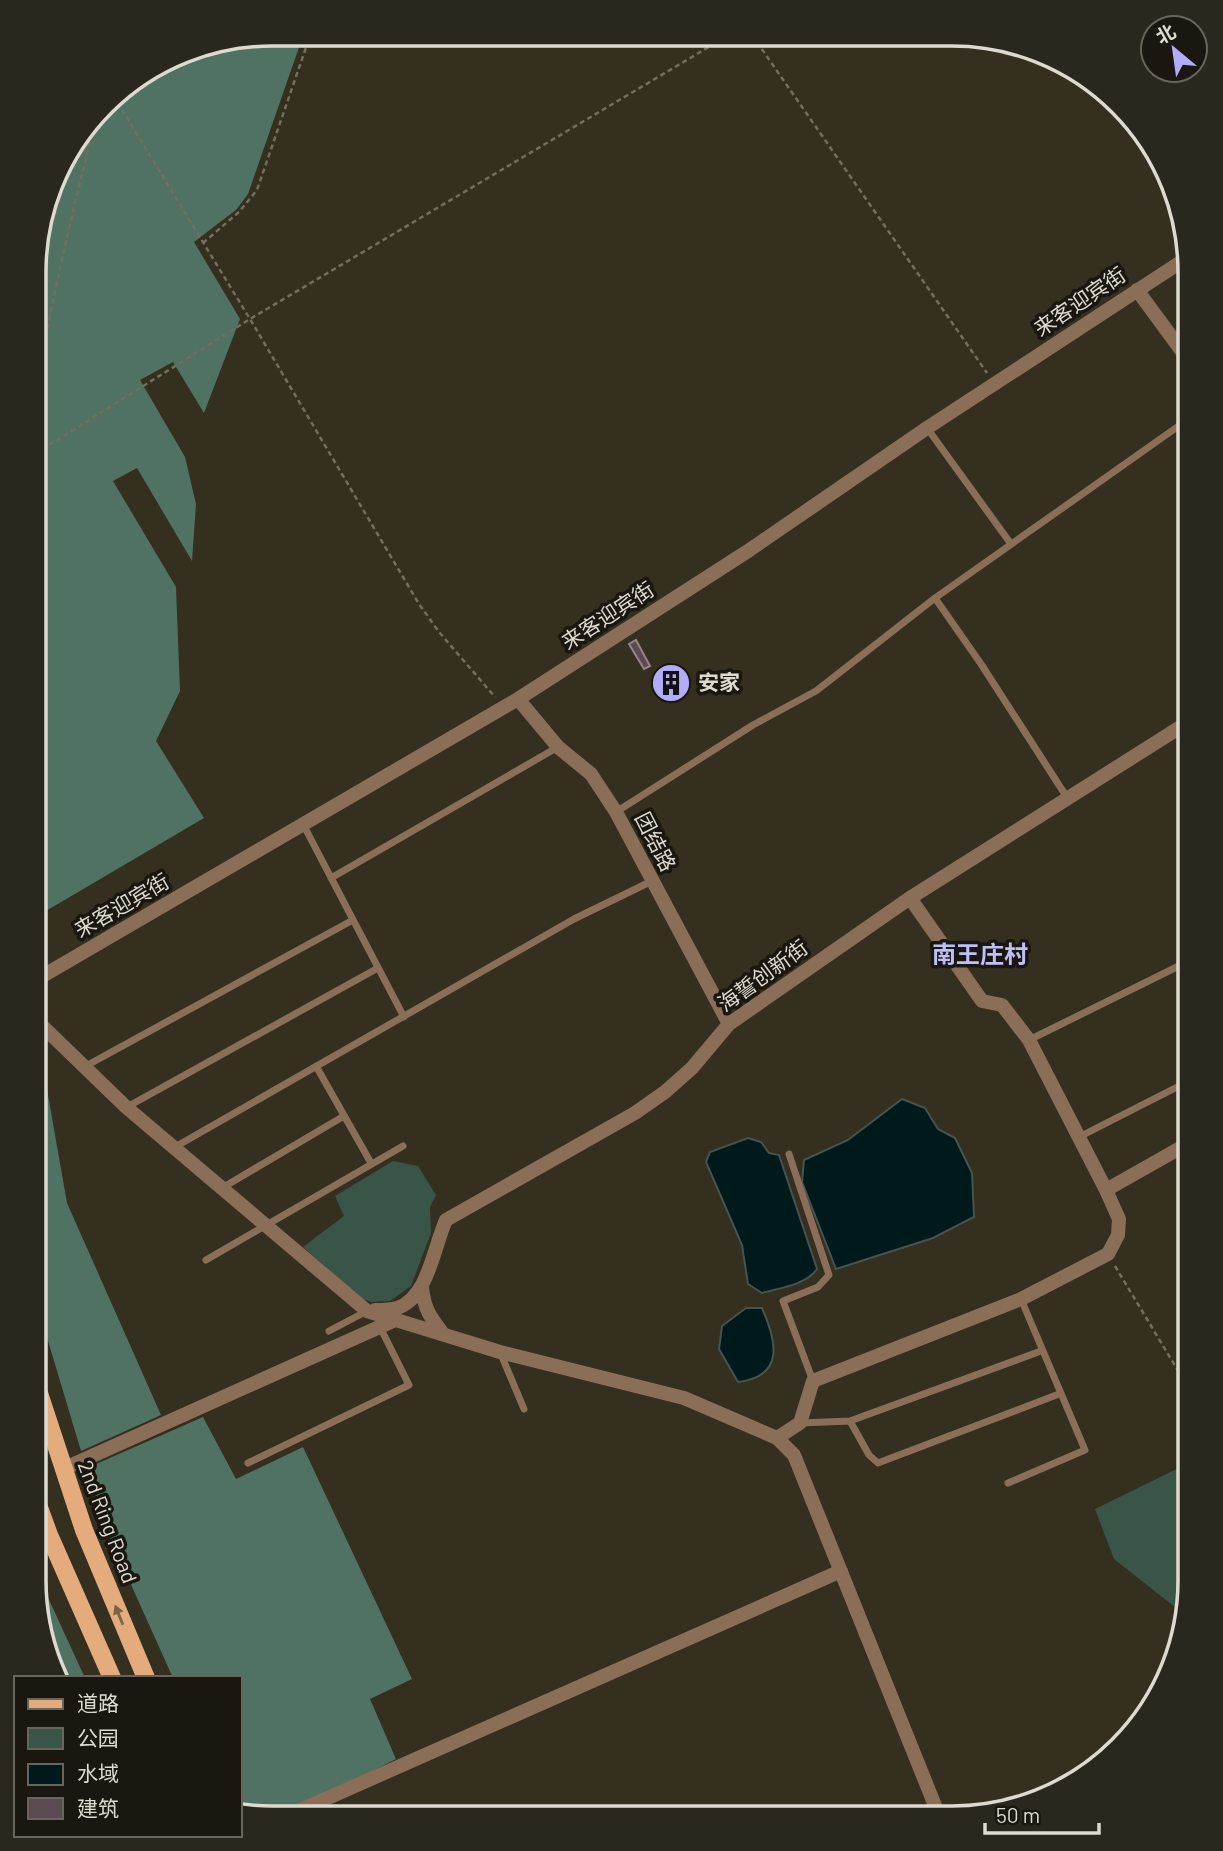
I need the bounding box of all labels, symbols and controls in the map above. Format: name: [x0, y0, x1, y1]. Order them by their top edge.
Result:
north arrow: [1139, 14, 1209, 84]
text: 北: [1152, 19, 1179, 48]
street label: 来客迎宾街: [1029, 261, 1130, 340]
street label: 来客迎宾街: [556, 576, 658, 654]
building icon: 安家: [650, 662, 692, 704]
place label: 安家: [698, 669, 740, 694]
street label: 团结路: [631, 808, 682, 875]
street label: 来客迎宾街: [70, 868, 173, 942]
street label: 海誓创新街: [712, 934, 812, 1016]
district label: 南王庄村: [932, 939, 1028, 968]
street label: 2nd Ring Road: [74, 1457, 143, 1586]
one-way arrow: [113, 1605, 124, 1626]
legend: [14, 1676, 242, 1837]
text: 道路: [77, 1690, 119, 1715]
text: 公园: [77, 1725, 119, 1750]
text: 水域: [77, 1760, 119, 1785]
scale bar: [985, 1792, 1099, 1836]
text: 建筑: [77, 1795, 119, 1820]
text: 50 m: [996, 1802, 1040, 1827]

